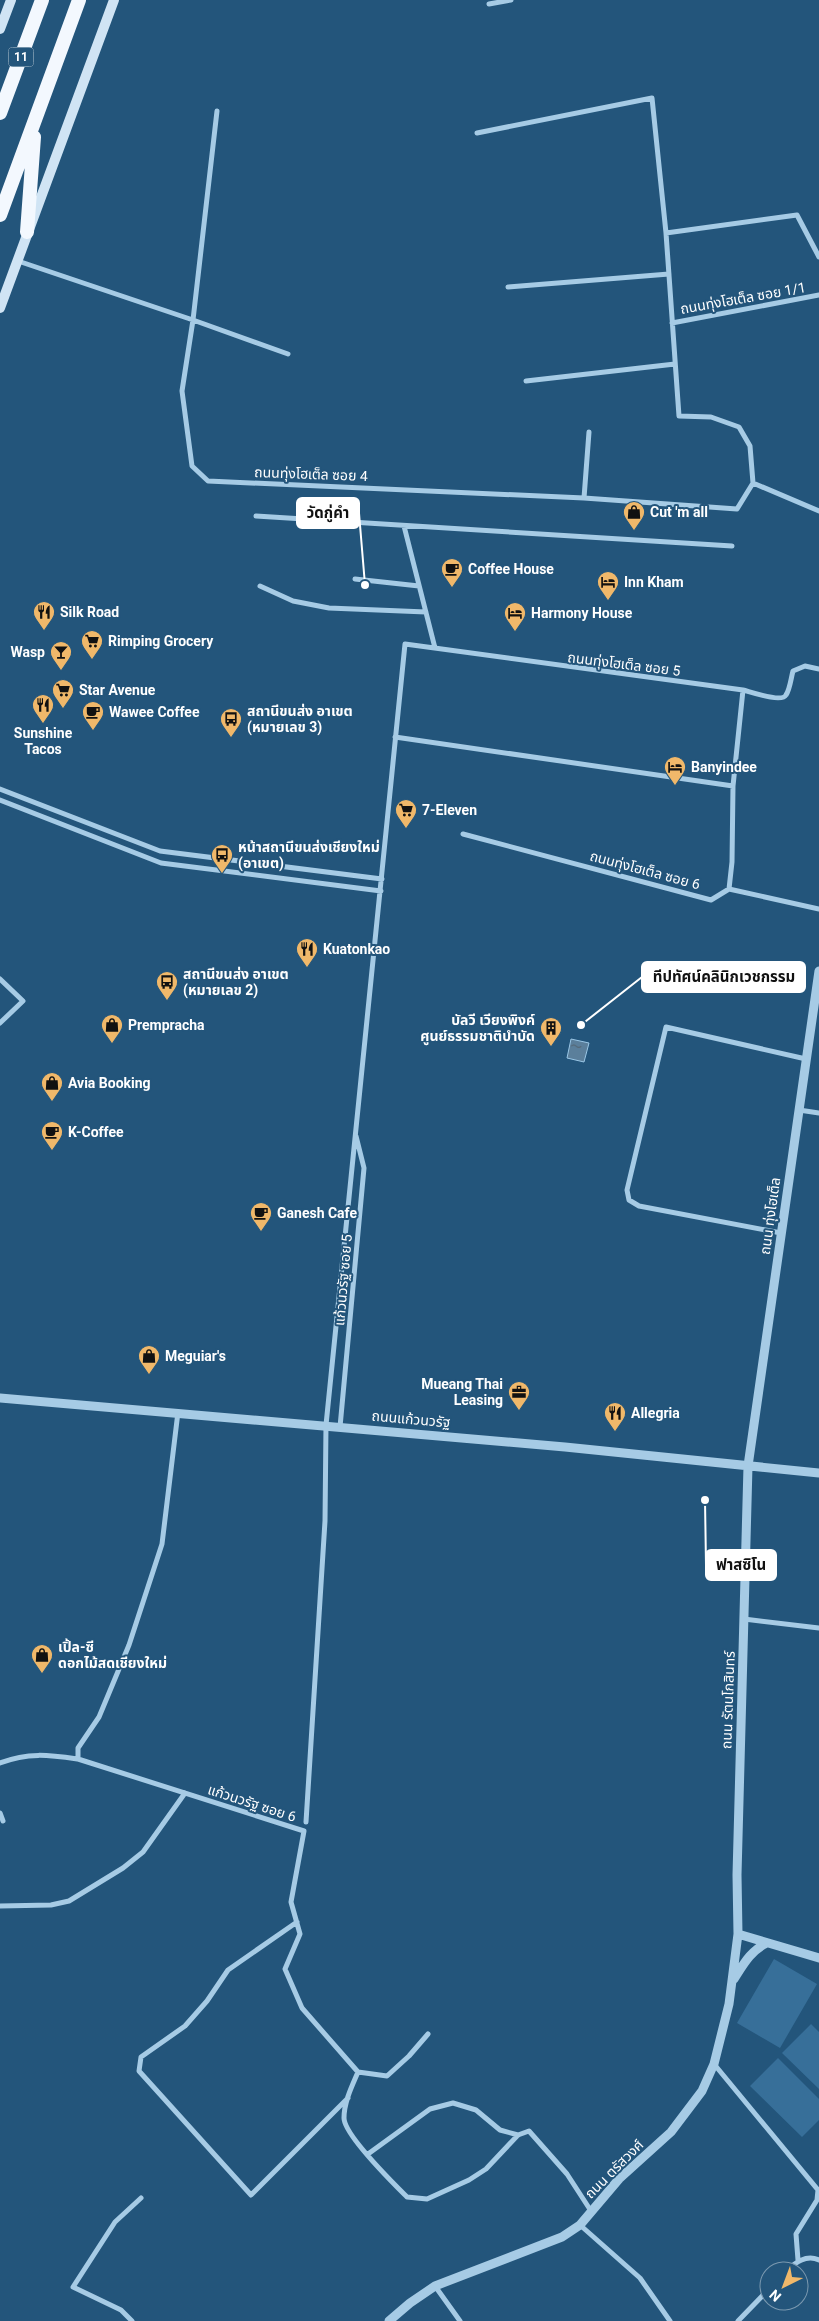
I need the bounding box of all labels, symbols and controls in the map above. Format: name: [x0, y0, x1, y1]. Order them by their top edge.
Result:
road number: 11: [8, 48, 34, 66]
street label: ถนนทุ่งโฮเต็ล ซอย 1/1: [679, 279, 807, 318]
street label: ถนนทุ่งโฮเต็ล ซอย 4: [254, 464, 368, 485]
callout: วัดกู่คำ: [297, 498, 359, 528]
shop icon: Cut 'm all: [622, 500, 646, 531]
text: วัดกู่คำ: [307, 504, 349, 523]
place label: Cut 'm all: [650, 504, 708, 520]
cafe icon: Coffee House: [440, 557, 464, 588]
place label: Coffee House: [468, 561, 554, 577]
hotel icon: Inn Kham: [596, 570, 620, 601]
place label: Inn Kham: [624, 574, 684, 590]
restaurant icon: Silk Road: [32, 600, 56, 631]
hotel icon: Harmony House: [503, 601, 527, 632]
place label: Silk Road: [60, 604, 119, 620]
place label: Harmony House: [531, 605, 633, 621]
supermarket icon: Rimping Grocery: [80, 629, 104, 660]
place label: Rimping Grocery: [108, 633, 214, 649]
bar icon: Wasp: [49, 640, 73, 671]
place label: Wasp: [10, 644, 45, 660]
street label: ถนนทุ่งโฮเต็ล ซอย 5: [567, 649, 681, 680]
supermarket icon: Star Avenue: [51, 678, 75, 709]
place label: Star Avenue: [79, 682, 156, 698]
restaurant icon: Sunshine Tacos: [31, 693, 55, 724]
cafe icon: Wawee Coffee: [81, 700, 105, 731]
place label: สถานีขนส่ง อาเขต (หมายเลข 3): [247, 703, 353, 736]
place label: Wawee Coffee: [109, 704, 200, 720]
bus stop icon: สถานีขนส่ง อาเขต (หมายเลข 3): [219, 707, 243, 738]
place label: Sunshine Tacos: [14, 725, 73, 757]
hotel icon: Banyindee: [663, 755, 687, 786]
place label: Banyindee: [691, 759, 757, 775]
supermarket icon: 7-Eleven: [394, 798, 418, 829]
place label: 7-Eleven: [422, 802, 477, 818]
place label: หน้าสถานีขนส่งเชียงใหม่ (อาเขต): [238, 839, 380, 872]
bus stop icon: หน้าสถานีขนส่งเชียงใหม่ (อาเขต): [210, 843, 234, 874]
street label: ถนนทุ่งโฮเต็ล ซอย 6: [588, 848, 702, 893]
restaurant icon: Kuatonkao: [295, 937, 319, 968]
place label: Kuatonkao: [323, 941, 390, 957]
callout: ทีปทัศน์คลินิกเวชกรรม: [642, 962, 805, 992]
place label: สถานีขนส่ง อาเขต (หมายเลข 2): [183, 966, 289, 999]
text: ทีปทัศน์คลินิกเวชกรรม: [653, 968, 795, 986]
bus stop icon: สถานีขนส่ง อาเขต (หมายเลข 2): [155, 970, 179, 1001]
place label: บัลวี เวียงพิงค์ ศูนย์ธรรมชาติบำบัด: [420, 1012, 535, 1046]
shop icon: Prempracha: [100, 1013, 124, 1044]
building icon: บัลวี เวียงพิงค์ ศูนย์ธรรมชาติบำบัด: [539, 1016, 563, 1047]
place label: Prempracha: [128, 1017, 205, 1033]
shop icon: Avia Booking: [40, 1071, 64, 1102]
place label: Avia Booking: [68, 1075, 151, 1091]
cafe icon: K-Coffee: [40, 1120, 64, 1151]
place label: K-Coffee: [68, 1124, 124, 1140]
street label: ถนน ทุ่งโฮเต็ล: [757, 1176, 784, 1256]
cafe icon: Ganesh Cafe: [249, 1201, 273, 1232]
place label: Ganesh Cafe: [277, 1205, 357, 1221]
street label: แก้วนวรัฐ ซอย 5: [331, 1233, 355, 1327]
shop icon: Meguiar's: [137, 1344, 161, 1375]
place label: Meguiar's: [165, 1348, 226, 1364]
place label: Mueang Thai Leasing: [421, 1376, 503, 1408]
office icon: Mueang Thai Leasing: [507, 1380, 531, 1411]
restaurant icon: Allegria: [603, 1401, 627, 1432]
place label: Allegria: [631, 1405, 680, 1421]
street label: ถนนแก้วนวรัฐ: [371, 1408, 451, 1430]
callout: ฟาสซิโน: [706, 1550, 776, 1580]
text: ฟาสซิโน: [716, 1556, 766, 1574]
place label: เปิ้ล-ซี ดอกไม้สดเชียงใหม่: [58, 1638, 167, 1671]
shop icon: เปิ้ล-ซี ดอกไม้สดเชียงใหม่: [30, 1643, 54, 1674]
street label: ถนน รัตนโกสินทร์: [718, 1650, 738, 1749]
street label: แก้วนวรัฐ ซอย 6: [206, 1781, 298, 1825]
street label: ถนน ตรัสวงศ์: [581, 2136, 647, 2202]
north arrow: [759, 2261, 809, 2311]
text: N: [766, 2286, 784, 2305]

